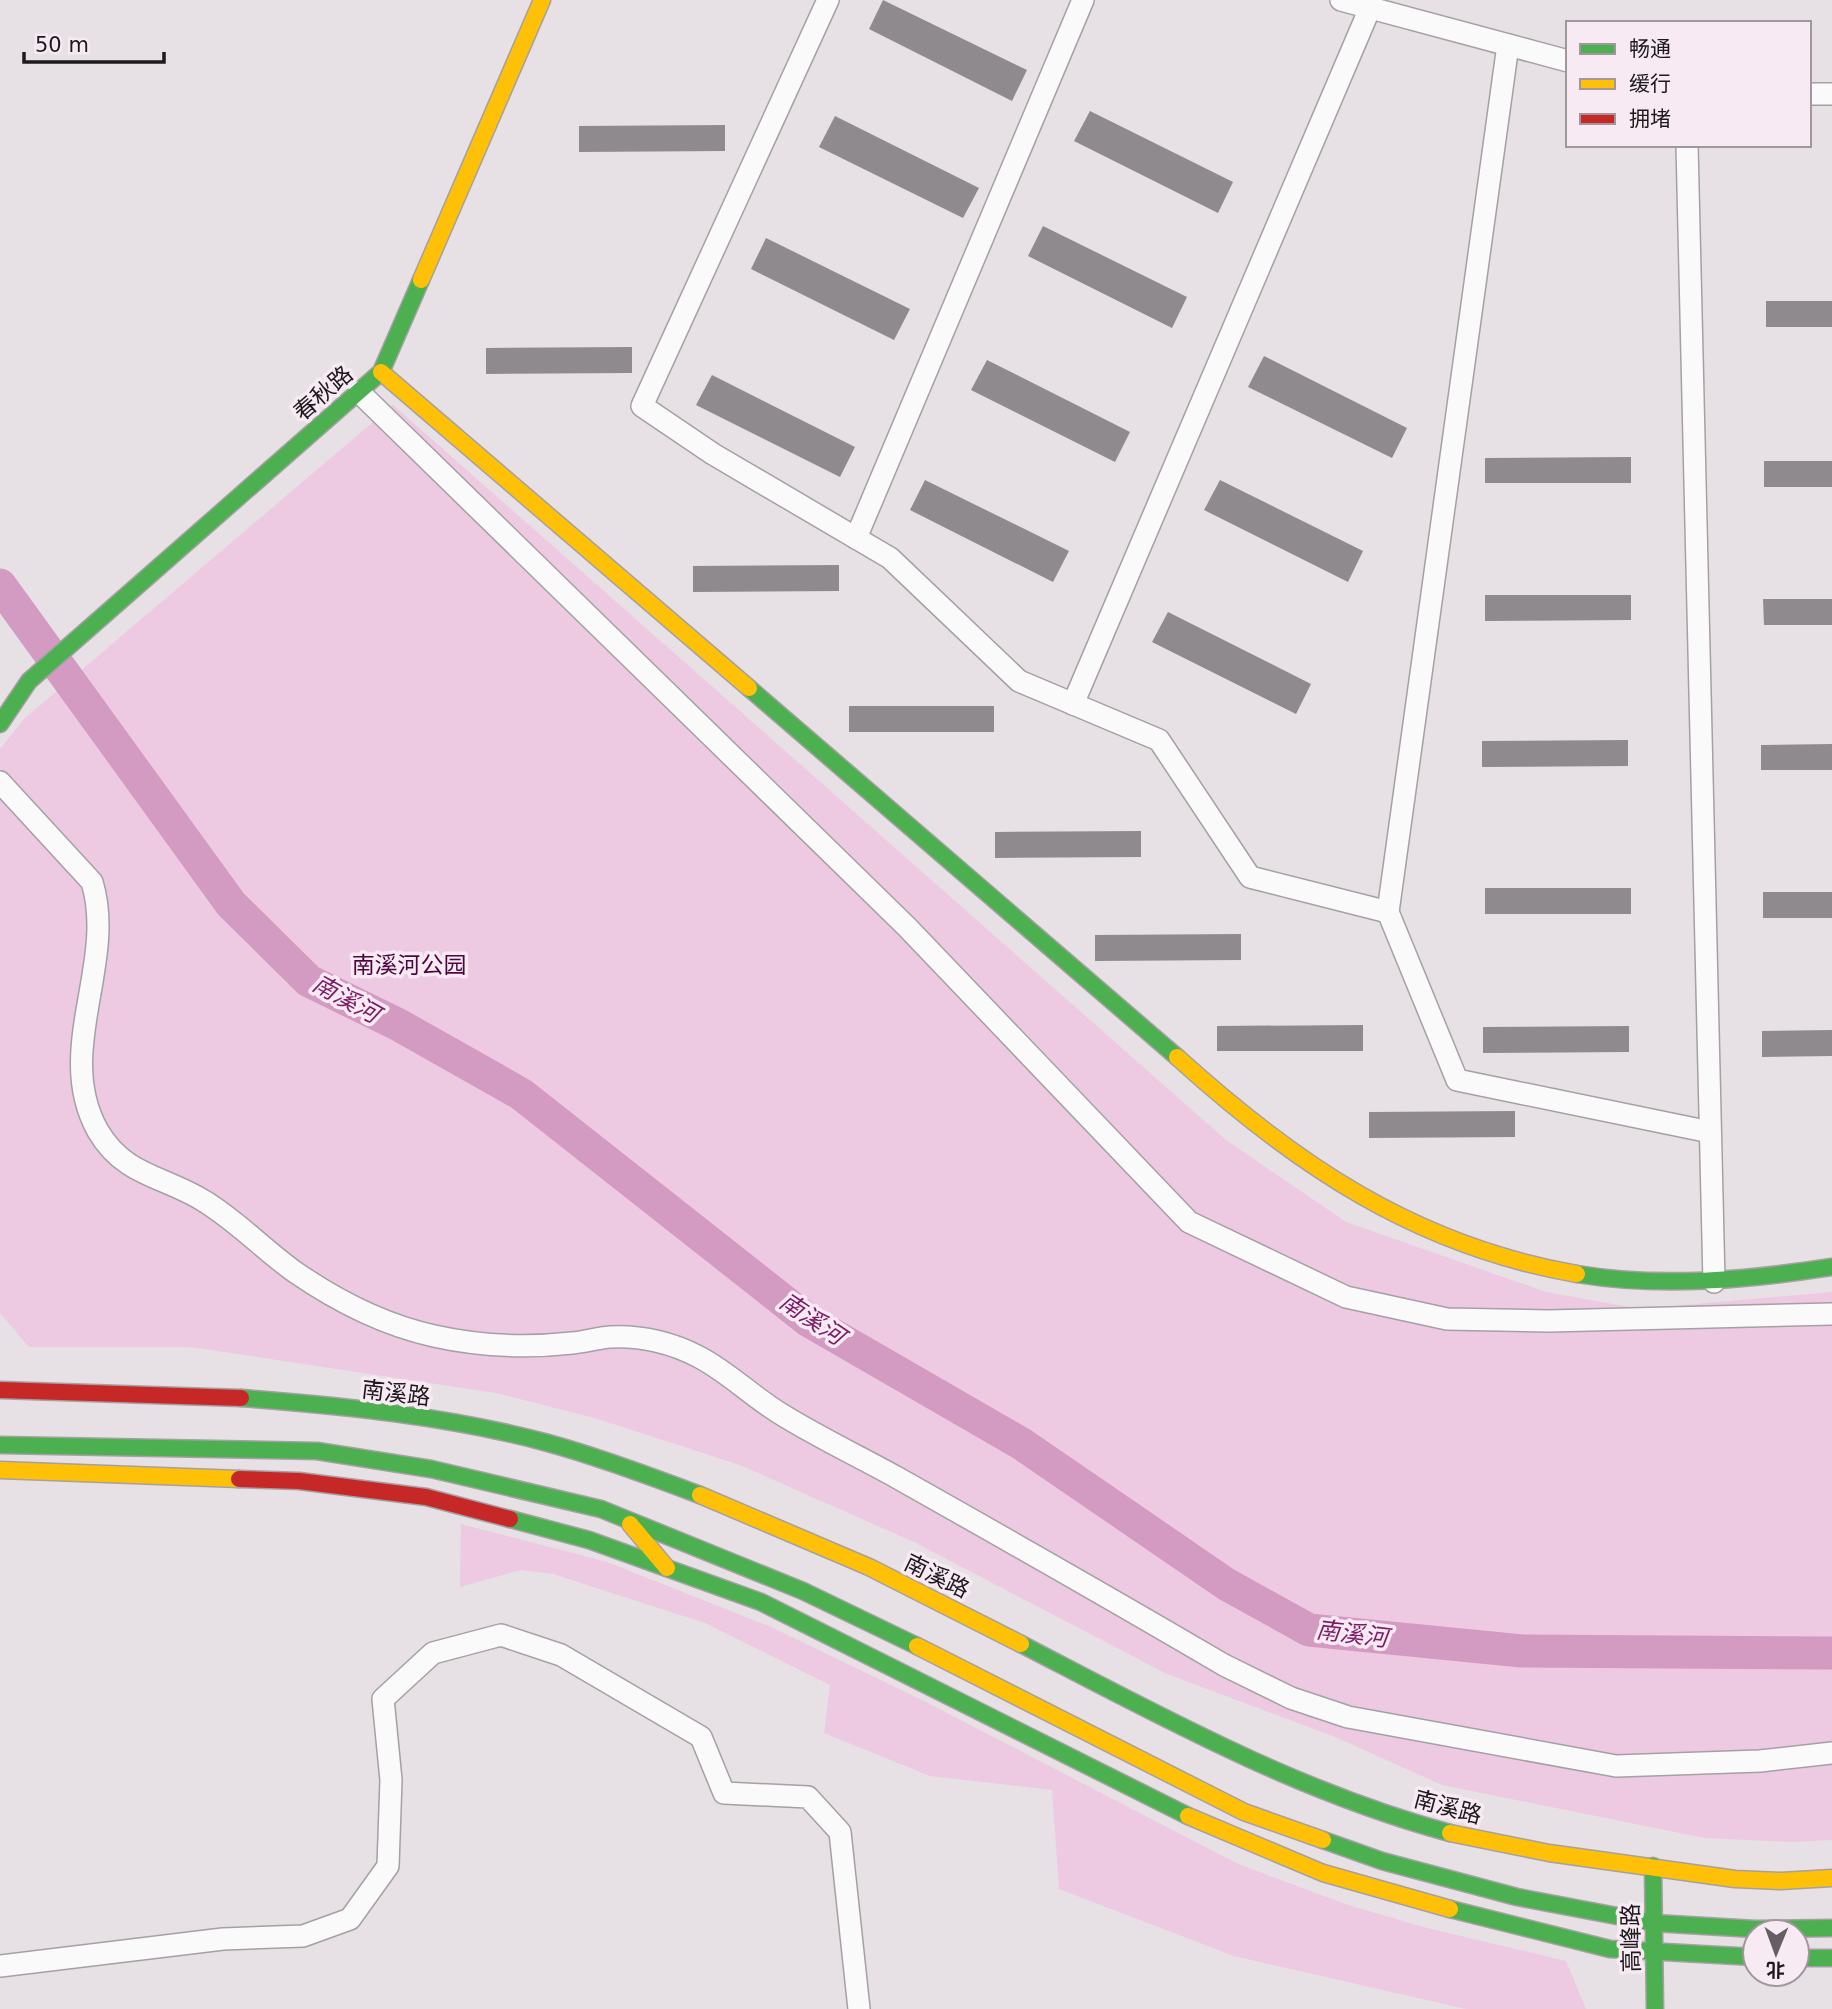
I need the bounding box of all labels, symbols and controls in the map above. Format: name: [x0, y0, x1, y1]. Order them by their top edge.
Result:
scale bar: [24, 21, 164, 65]
legend: [1566, 21, 1811, 147]
text: 50 m: [35, 33, 89, 57]
text: 畅通: [1629, 37, 1671, 61]
text: 缓行: [1629, 72, 1671, 96]
text: 拥堵: [1629, 107, 1671, 131]
street label: 春秋路: [288, 361, 358, 425]
park label: 南溪河公园: [352, 952, 467, 978]
water label: 南溪河: [308, 969, 388, 1031]
water label: 南溪河: [774, 1287, 853, 1353]
street label: 南溪路: [360, 1376, 432, 1410]
street label: 南溪路: [900, 1549, 974, 1603]
water label: 南溪河: [1315, 1616, 1393, 1653]
street label: 南溪路: [1411, 1786, 1485, 1828]
street label: 高峰路: [1617, 1903, 1645, 1973]
north arrow: [1741, 1918, 1811, 1988]
text: 北: [1766, 1959, 1785, 1981]

